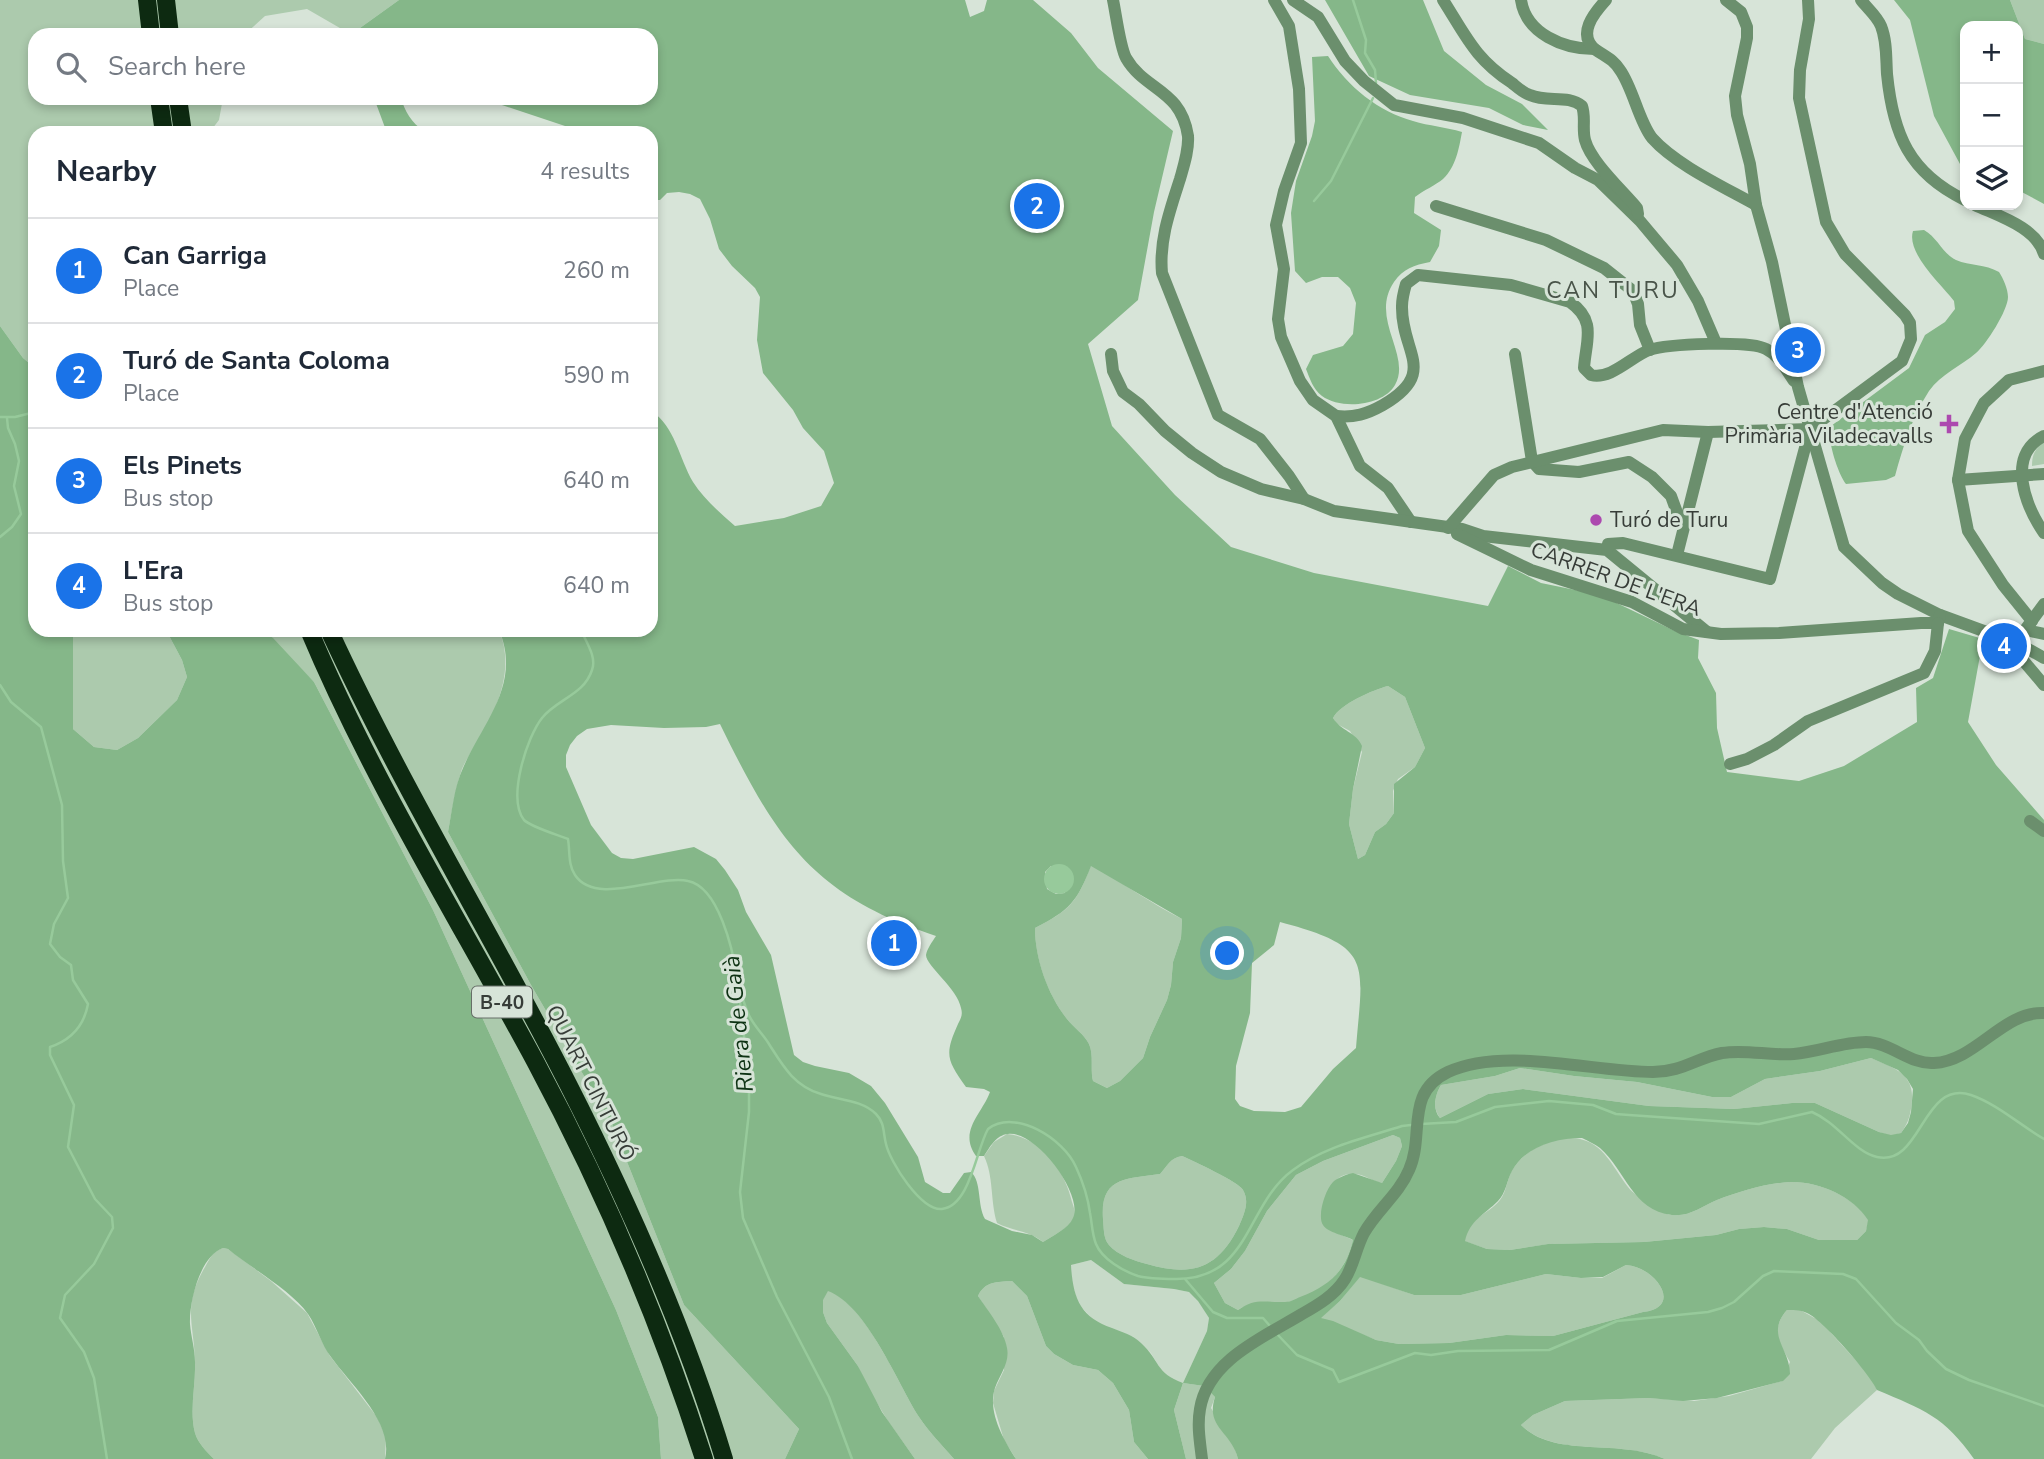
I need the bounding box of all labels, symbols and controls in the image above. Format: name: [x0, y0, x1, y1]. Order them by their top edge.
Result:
map controls: [1960, 21, 2023, 210]
button: +: [1960, 21, 2023, 84]
search box: [28, 28, 658, 105]
icon: search: [52, 48, 90, 86]
text: Search here: [108, 49, 246, 84]
button: −: [1960, 84, 2023, 147]
button: layers: [1960, 147, 2023, 210]
text: Nearby: [56, 151, 156, 192]
text: 4 results: [540, 156, 630, 187]
pin: 2: [1014, 180, 1060, 232]
text: Can Garriga: [123, 238, 267, 273]
text: 1: [72, 255, 86, 286]
text: 260 m: [563, 255, 630, 286]
text: Place: [123, 273, 179, 304]
district label: CAN TURU: [1546, 275, 1680, 306]
pin: 3: [1775, 324, 1821, 376]
text: Turó de Santa Coloma: [123, 343, 390, 378]
text: 2: [72, 360, 86, 391]
text: 590 m: [563, 360, 630, 391]
text: Place: [123, 378, 179, 409]
place label: Centre d'Atenció Primària Viladecavalls: [1725, 398, 1933, 450]
marker: Centre d'Atenció Primària Viladecavalls: [1939, 414, 1959, 434]
text: Els Pinets: [123, 448, 242, 483]
text: 3: [72, 465, 86, 496]
text: 640 m: [563, 465, 630, 496]
text: Bus stop: [123, 483, 214, 514]
place label: Turó de Turu: [1610, 506, 1728, 534]
marker: Turó de Turu: [1588, 512, 1604, 528]
street label: CARRER DE L'ERA: [1527, 535, 1705, 623]
text: L'Era: [123, 553, 184, 588]
text: 4: [72, 570, 86, 601]
text: 640 m: [563, 570, 630, 601]
text: Bus stop: [123, 588, 214, 619]
pin: 4: [1981, 620, 2027, 672]
pin: 1: [871, 917, 917, 969]
your location: [1210, 936, 1244, 970]
water label: Riera de Gaià: [716, 954, 761, 1094]
road number: B-40: [472, 986, 532, 1018]
street label: QUART CINTURÓ: [540, 1000, 642, 1166]

